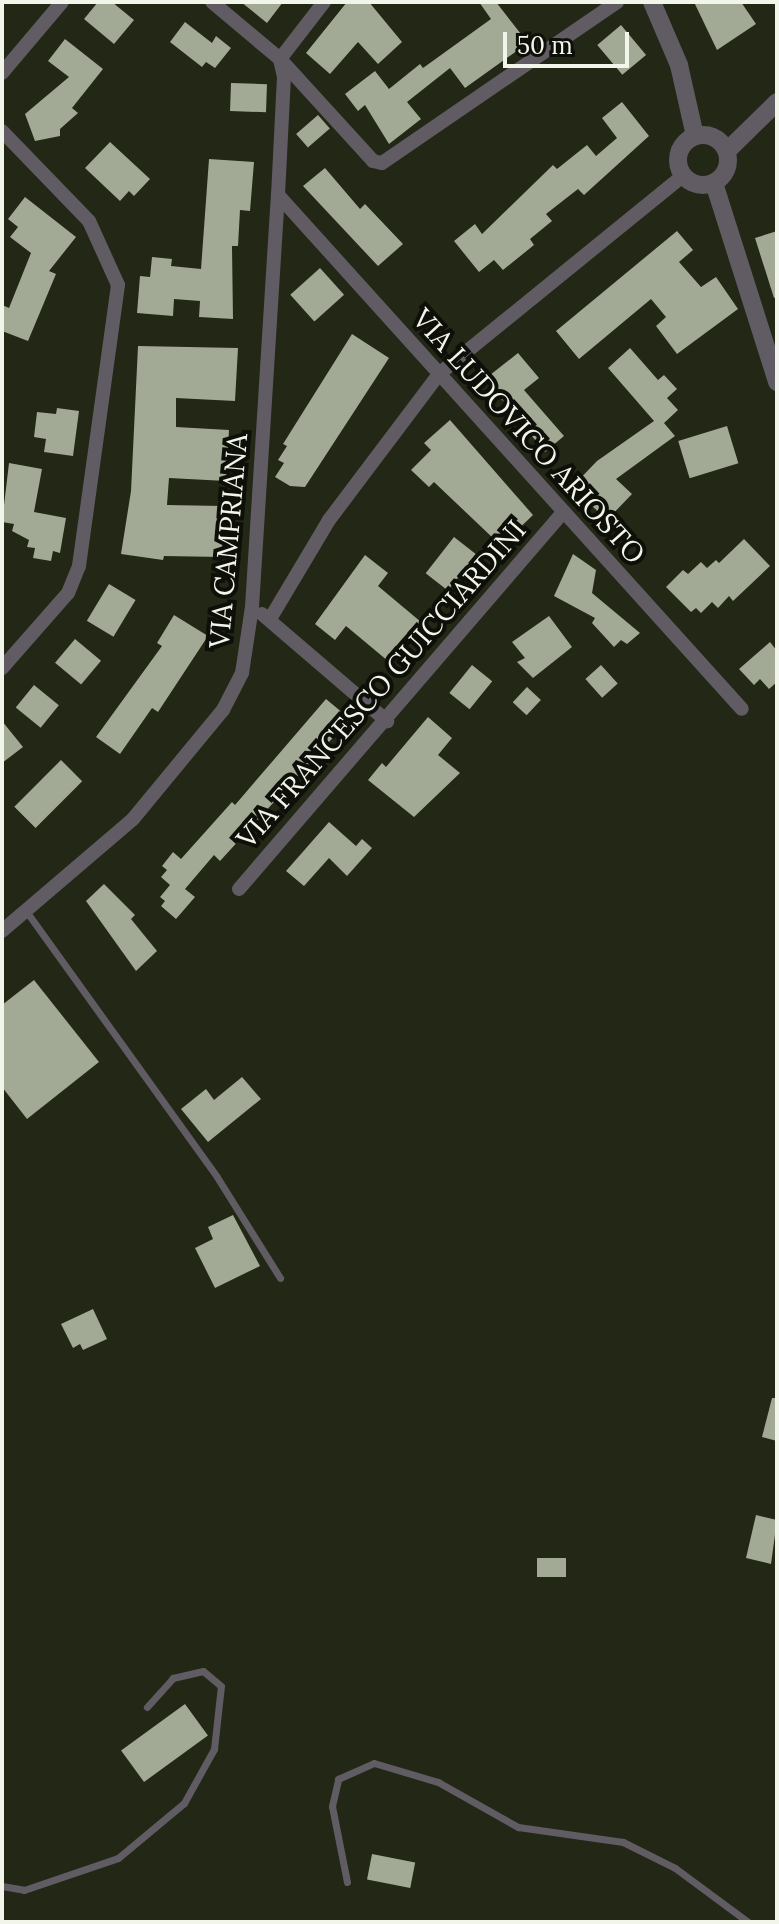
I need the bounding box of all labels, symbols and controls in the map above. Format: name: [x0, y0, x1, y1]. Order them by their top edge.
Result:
scale bar: [507, 16, 633, 66]
text: 50 m: [517, 30, 573, 61]
street label: VIA LUDOVICO ARIOSTO: [406, 302, 652, 570]
street label: VIA CAMPRIANA: [202, 432, 254, 650]
street label: VIA FRANCESCO GUICCIARDINI: [229, 513, 533, 855]

